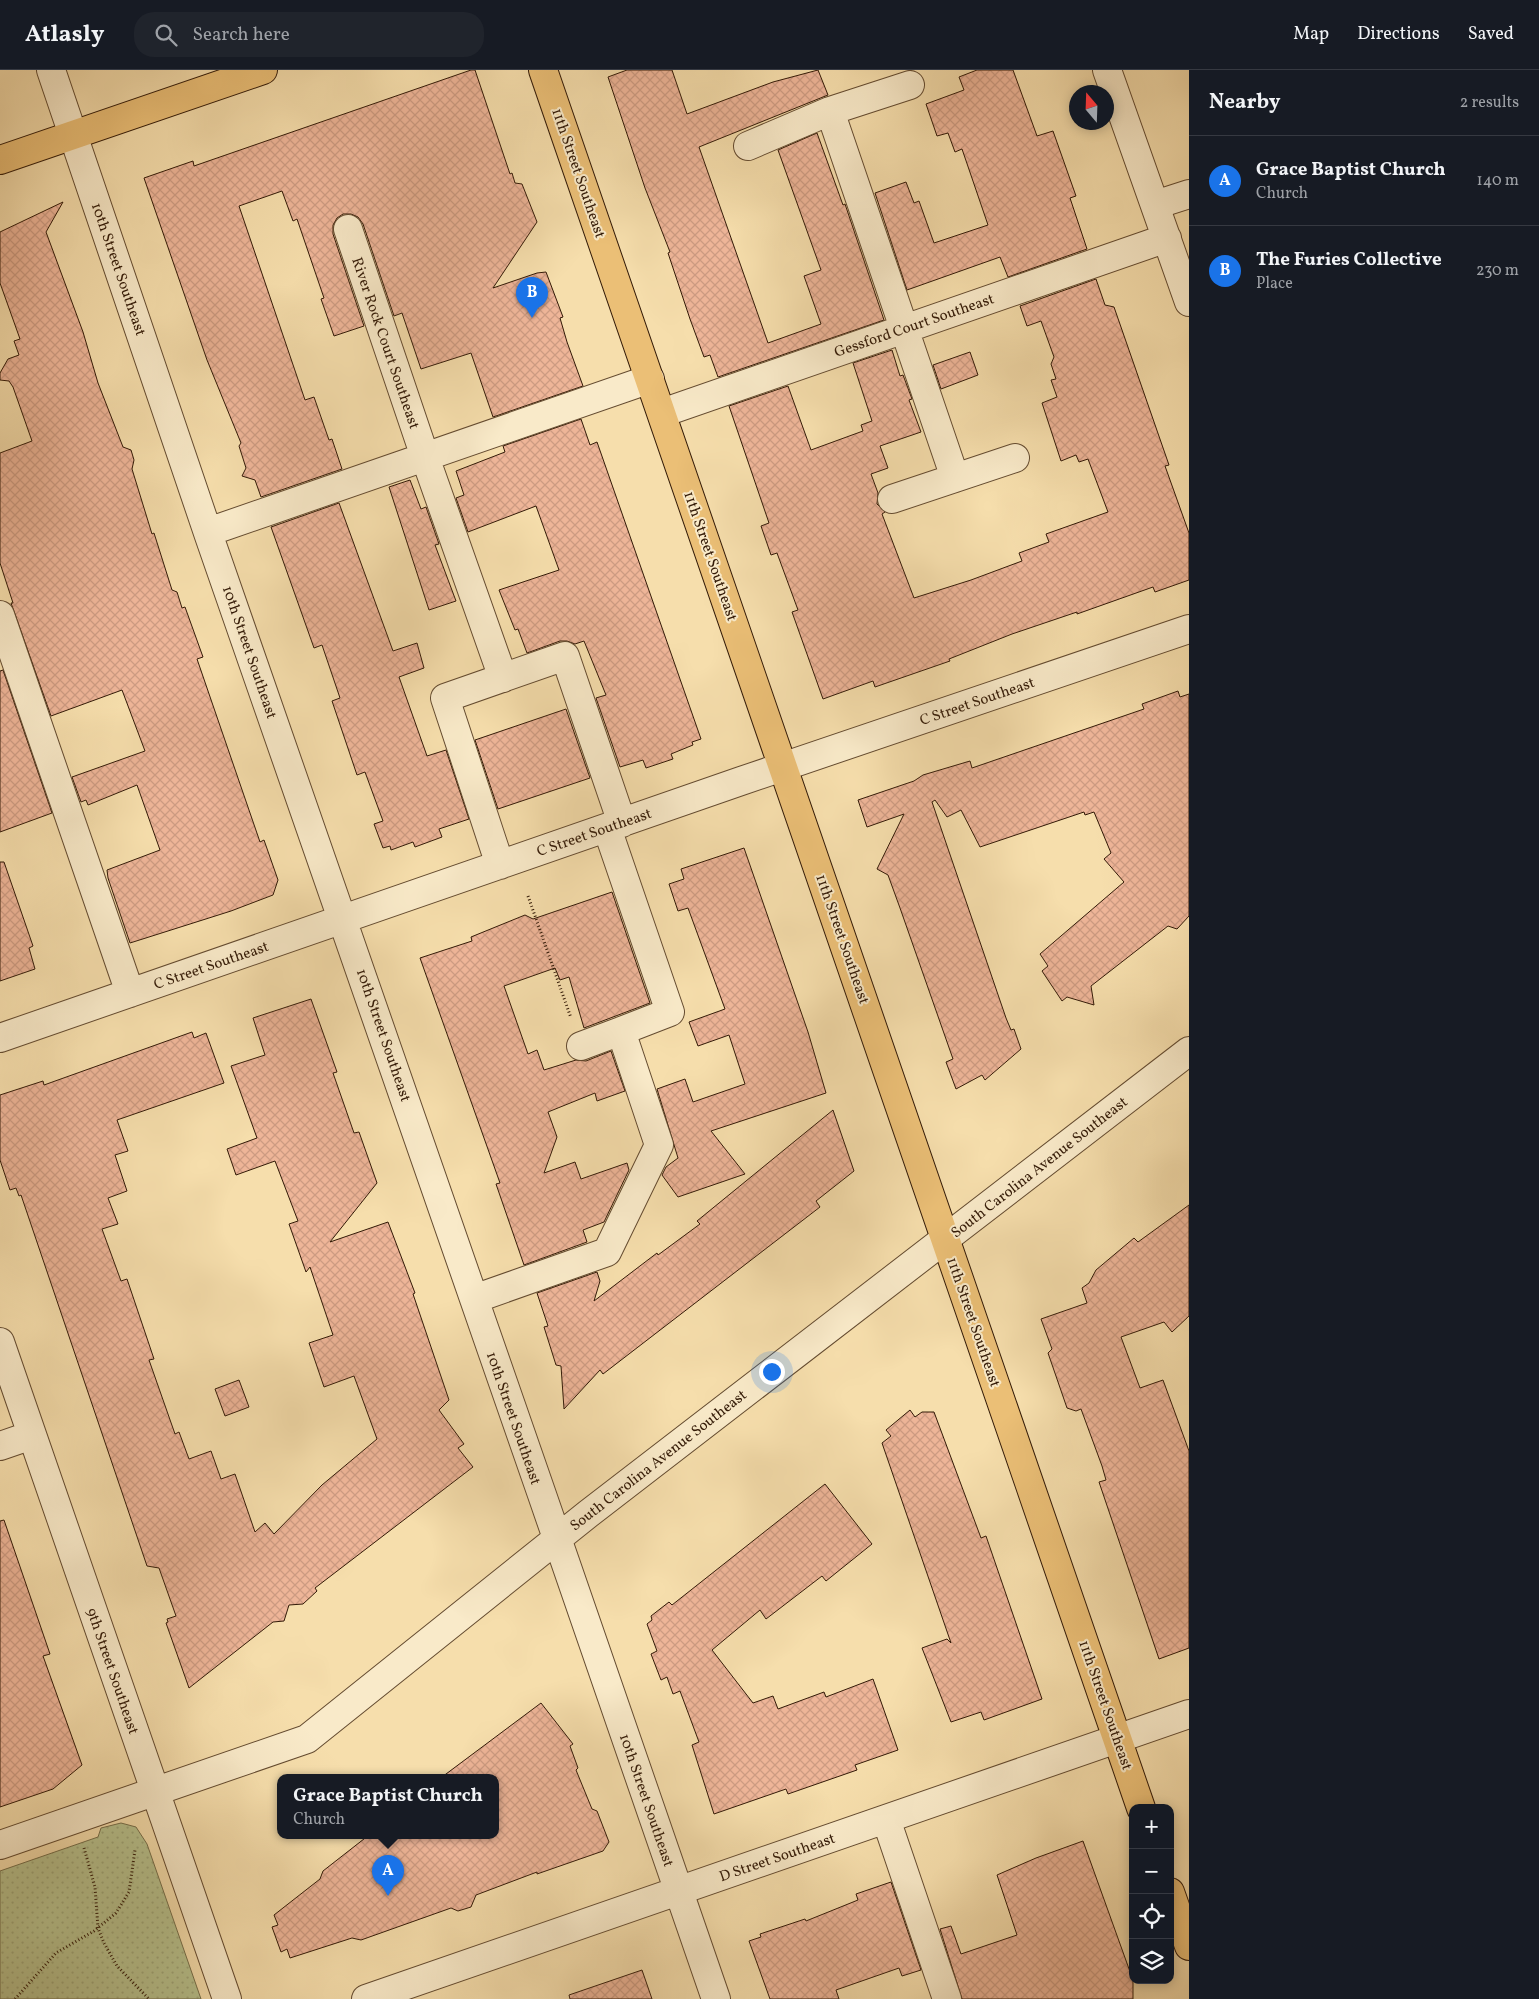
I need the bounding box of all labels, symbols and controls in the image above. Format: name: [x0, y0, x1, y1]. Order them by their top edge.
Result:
search box: [134, 12, 484, 57]
text: Atlasly: [25, 18, 104, 52]
icon: search: [152, 21, 180, 49]
text: Search here: [192, 22, 290, 48]
text: Map: [1293, 22, 1329, 47]
text: Directions: [1357, 22, 1440, 47]
text: Saved: [1468, 22, 1514, 47]
north arrow: [1069, 85, 1114, 130]
text: Nearby: [1209, 88, 1280, 117]
text: 2 results: [1460, 92, 1519, 114]
street label: 11th Street Southeast: [545, 106, 610, 241]
text: Grace Baptist Church: [1256, 157, 1446, 183]
text: A: [1219, 170, 1231, 192]
text: 140 m: [1477, 170, 1519, 192]
text: Church: [1256, 183, 1308, 205]
street label: 10th Street Southeast: [85, 200, 150, 339]
text: The Furies Collective: [1256, 247, 1442, 273]
street label: River Rock Court Southeast: [345, 255, 424, 432]
text: B: [1220, 260, 1230, 282]
text: 230 m: [1476, 260, 1519, 282]
text: Place: [1256, 273, 1293, 295]
pin: B: [516, 277, 548, 318]
street label: Gessford Court Southeast: [832, 289, 997, 364]
street label: 11th Street Southeast: [677, 489, 742, 624]
street label: 10th Street Southeast: [216, 583, 281, 722]
street label: C Street Southeast: [917, 673, 1038, 732]
street label: C Street Southeast: [534, 804, 655, 863]
street label: 11th Street Southeast: [809, 872, 874, 1007]
street label: C Street Southeast: [151, 937, 272, 996]
street label: 10th Street Southeast: [350, 966, 415, 1105]
street label: South Carolina Avenue Southeast: [947, 1092, 1133, 1244]
street label: 11th Street Southeast: [940, 1255, 1005, 1390]
street label: 10th Street Southeast: [480, 1349, 545, 1488]
your location: [759, 1359, 785, 1385]
street label: South Carolina Avenue Southeast: [566, 1385, 752, 1537]
street label: 9th Street Southeast: [80, 1605, 143, 1738]
street label: 11th Street Southeast: [1072, 1638, 1137, 1773]
street label: 10th Street Southeast: [613, 1731, 678, 1870]
popup: [277, 1774, 499, 1839]
text: Grace Baptist Church: [293, 1783, 483, 1809]
map controls: [1129, 1804, 1174, 1984]
button: +: [1129, 1804, 1174, 1849]
text: Church: [293, 1809, 345, 1831]
street label: D Street Southeast: [717, 1829, 838, 1888]
button: −: [1129, 1849, 1174, 1894]
pin: A: [372, 1855, 404, 1896]
button: locate: [1129, 1894, 1174, 1939]
button: layers: [1129, 1939, 1174, 1984]

